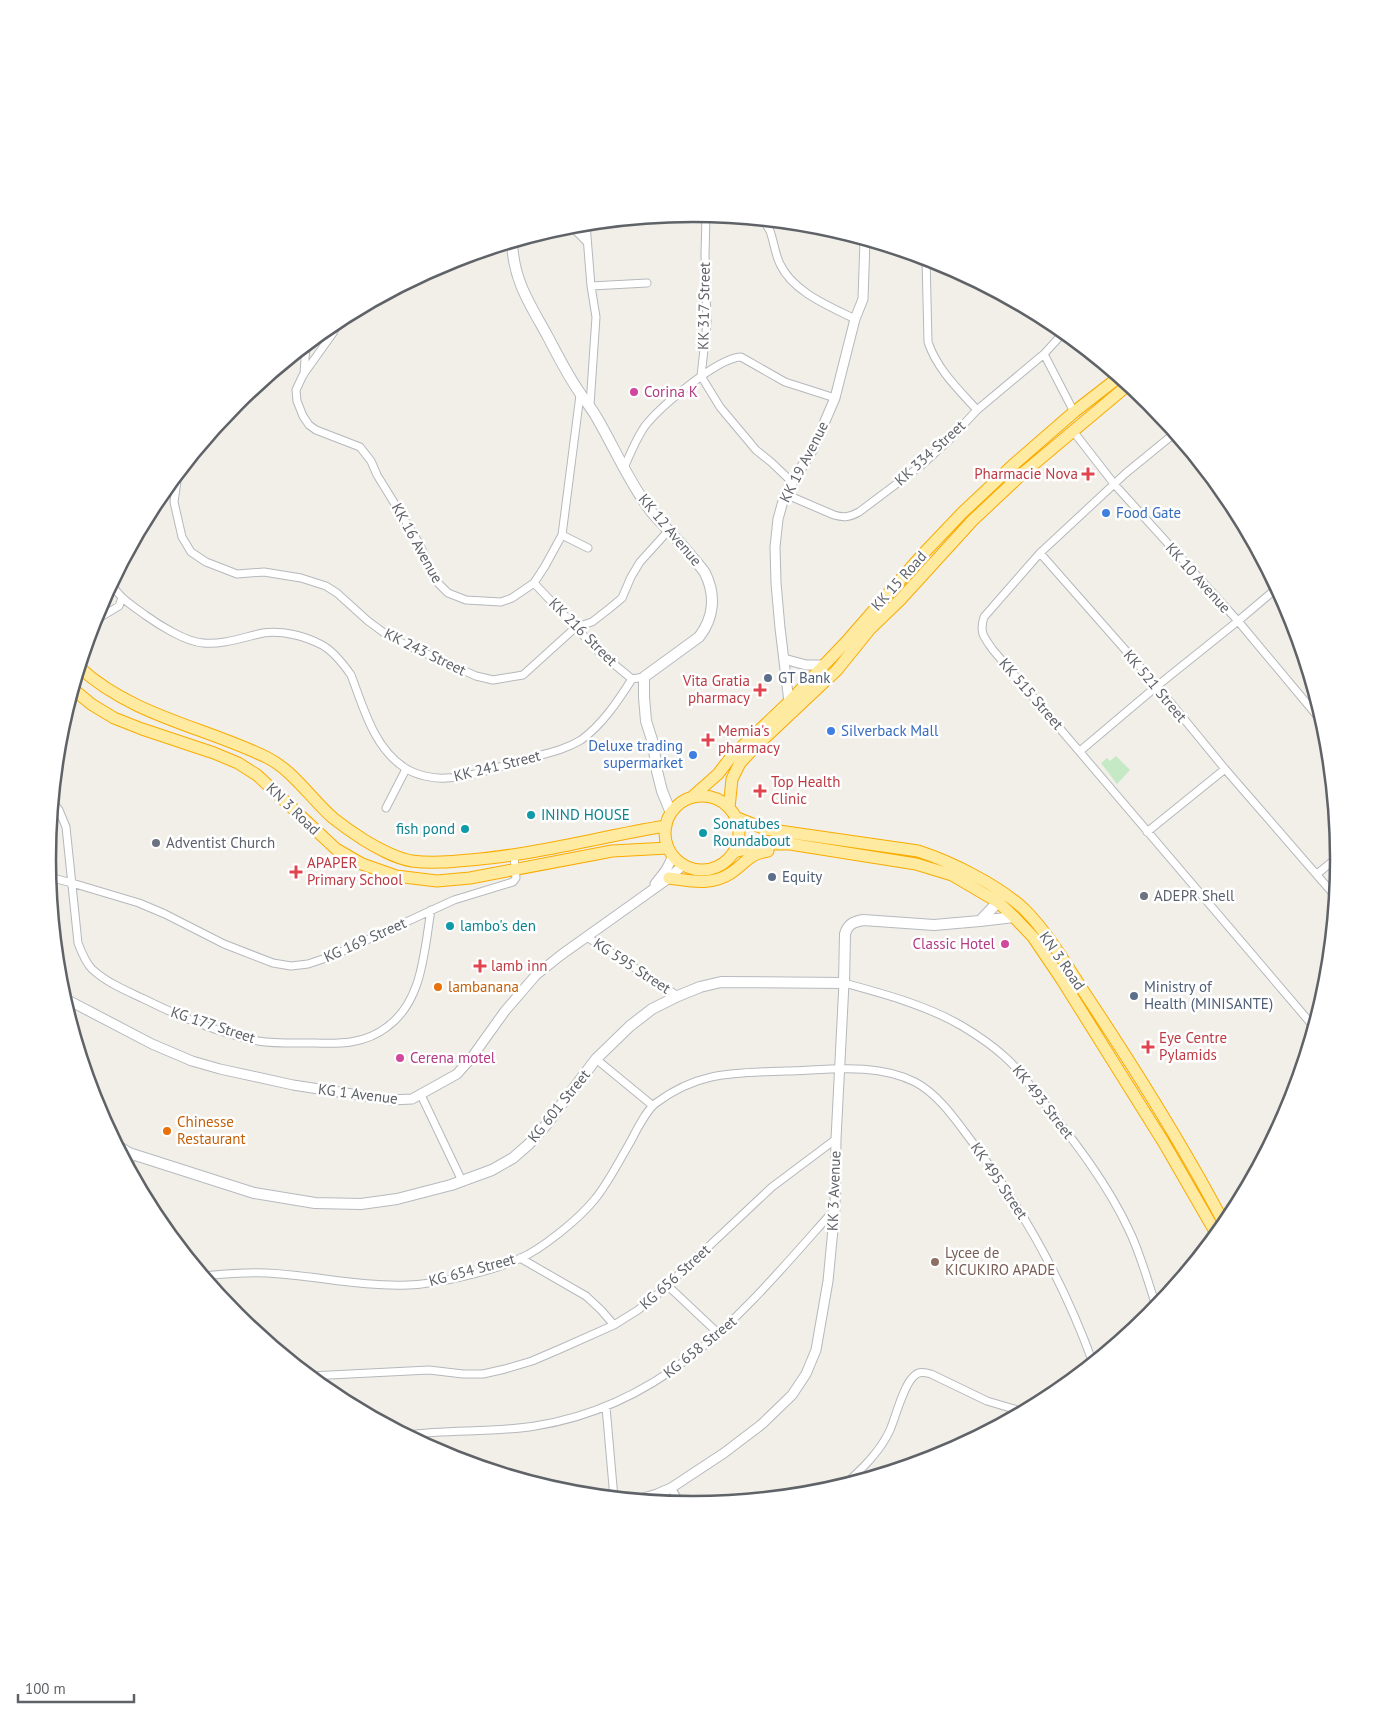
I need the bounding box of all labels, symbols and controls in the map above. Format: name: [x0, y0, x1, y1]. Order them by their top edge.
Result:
street label: KK 317 Street: [693, 262, 714, 350]
place label: Corina K: [644, 382, 698, 401]
marker: Corina K: [628, 386, 640, 398]
street label: KK 334 Street: [890, 416, 969, 489]
street label: KK 19 Avenue: [775, 418, 832, 506]
place label: Pharmacie Nova: [974, 464, 1078, 483]
marker: Pharmacie Nova: [1082, 468, 1094, 480]
street label: KK 12 Avenue: [635, 490, 706, 570]
street label: KK 16 Avenue: [388, 499, 447, 586]
place label: Food Gate: [1116, 503, 1181, 522]
marker: Food Gate: [1100, 507, 1112, 519]
street label: KK 10 Avenue: [1162, 538, 1235, 617]
street label: KK 15 Road: [867, 547, 930, 615]
street label: KK 216 Street: [545, 594, 621, 670]
street label: KK 243 Street: [381, 624, 469, 680]
street label: KK 521 Street: [1120, 646, 1191, 726]
street label: KK 515 Street: [995, 654, 1068, 733]
place label: GT Bank: [778, 668, 831, 687]
place label: Vita Gratia pharmacy: [682, 671, 750, 707]
marker: GT Bank: [762, 672, 774, 684]
marker: Vita Gratia pharmacy: [754, 684, 766, 696]
place label: Memia's pharmacy: [718, 721, 780, 757]
place label: Silverback Mall: [841, 721, 939, 740]
marker: Silverback Mall: [825, 725, 837, 737]
marker: Memia's pharmacy: [702, 734, 714, 746]
place label: Deluxe trading supermarket: [588, 736, 683, 772]
street label: KK 241 Street: [452, 746, 542, 785]
marker: Deluxe trading supermarket: [687, 749, 699, 761]
place label: Top Health Clinic: [771, 772, 840, 808]
street label: KN 3 Road: [263, 778, 324, 839]
marker: Top Health Clinic: [753, 784, 767, 798]
place label: ININD HOUSE: [541, 805, 630, 824]
marker: ININD HOUSE: [525, 809, 537, 821]
place label: Sonatubes Roundabout: [713, 814, 790, 850]
place label: fish pond: [396, 819, 455, 838]
marker: fish pond: [459, 823, 471, 835]
marker: Sonatubes Roundabout: [697, 827, 709, 839]
place label: Adventist Church: [166, 833, 275, 852]
marker: Adventist Church: [150, 837, 162, 849]
place label: APAPER Primary School: [307, 853, 403, 889]
marker: APAPER Primary School: [289, 865, 303, 879]
place label: Equity: [782, 867, 822, 886]
marker: Equity: [766, 871, 778, 883]
place label: ADEPR Shell: [1154, 886, 1235, 905]
marker: ADEPR Shell: [1138, 890, 1150, 902]
street label: KG 169 Street: [321, 913, 409, 966]
place label: lambo's den: [460, 916, 536, 935]
marker: lambo's den: [444, 920, 456, 932]
street label: KN 3 Road: [1035, 928, 1089, 994]
street label: KG 595 Street: [590, 934, 675, 998]
place label: Classic Hotel: [913, 934, 996, 953]
marker: Classic Hotel: [999, 938, 1011, 950]
place label: lamb inn: [491, 956, 548, 975]
marker: lamb inn: [473, 959, 487, 973]
place label: lambanana: [448, 977, 519, 996]
place label: Ministry of Health (MINISANTE): [1144, 977, 1273, 1013]
marker: lambanana: [432, 981, 444, 993]
marker: Ministry of Health (MINISANTE): [1128, 990, 1140, 1002]
street label: KG 177 Street: [169, 1002, 258, 1047]
place label: Eye Centre Pylamids: [1159, 1028, 1227, 1064]
marker: Eye Centre Pylamids: [1141, 1040, 1155, 1054]
place label: Cerena motel: [410, 1048, 496, 1067]
marker: Cerena motel: [394, 1052, 406, 1064]
street label: KK 493 Street: [1009, 1061, 1078, 1142]
street label: KG 601 Street: [523, 1065, 594, 1146]
street label: KG 1 Avenue: [317, 1079, 399, 1108]
place label: Chinesse Restaurant: [177, 1112, 246, 1148]
marker: Chinesse Restaurant: [161, 1125, 173, 1137]
street label: KK 495 Street: [967, 1139, 1032, 1223]
street label: KK 3 Avenue: [823, 1150, 844, 1231]
street label: KG 656 Street: [635, 1240, 714, 1313]
place label: Lycee de KICUKIRO APADE: [945, 1243, 1055, 1279]
street label: KG 654 Street: [427, 1249, 517, 1290]
marker: Lycee de KICUKIRO APADE: [929, 1256, 941, 1268]
street label: KG 658 Street: [659, 1311, 740, 1382]
scale bar: [18, 1672, 134, 1704]
text: 100 m: [25, 1679, 66, 1698]

